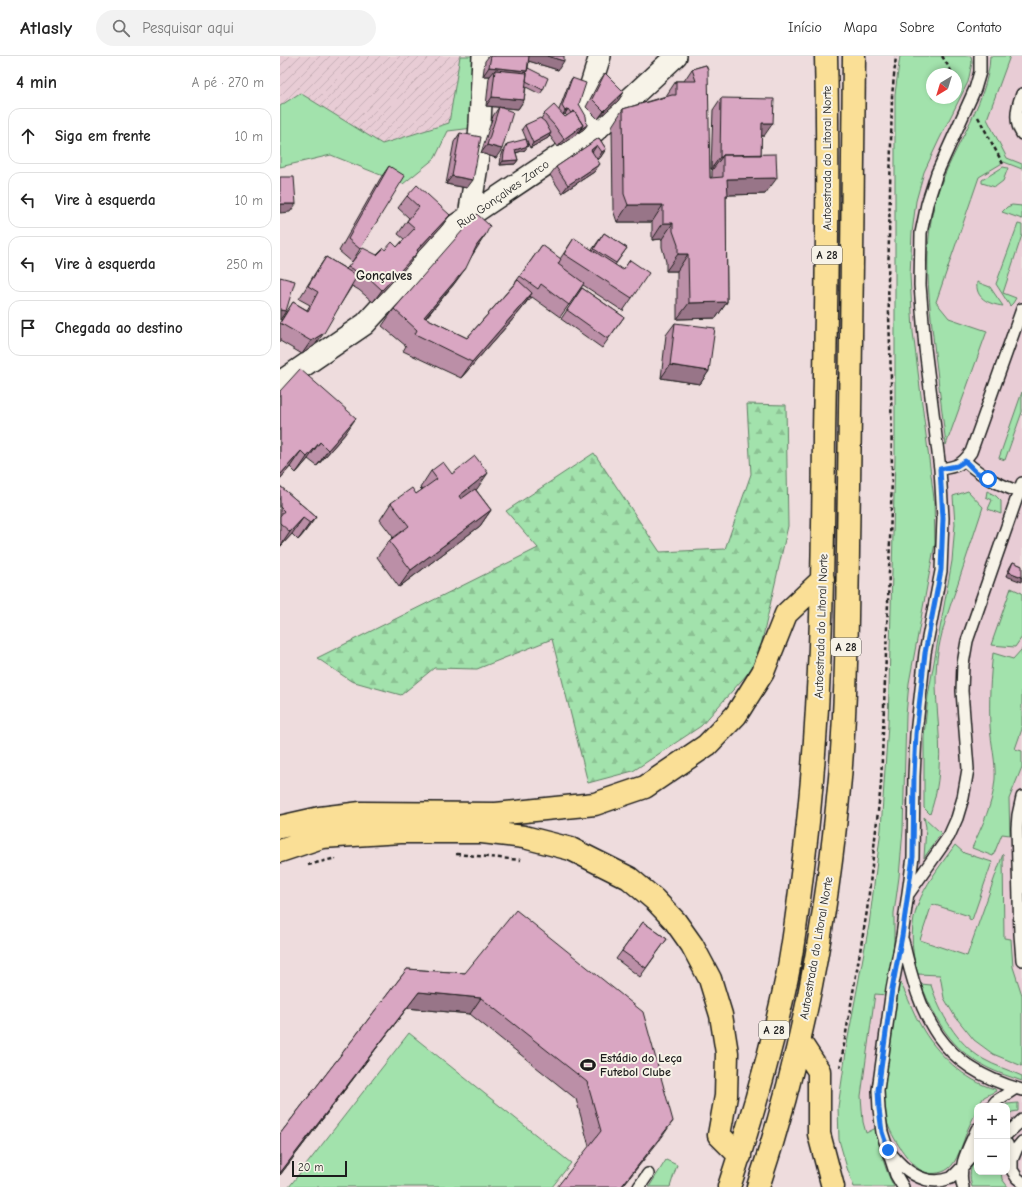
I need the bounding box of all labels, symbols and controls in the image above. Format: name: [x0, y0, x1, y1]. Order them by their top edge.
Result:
search box: [96, 10, 376, 46]
text: Atlasly: [20, 17, 72, 39]
icon: search: [110, 17, 132, 39]
text: Pesquisar aqui: [142, 19, 234, 37]
text: Início: [788, 19, 822, 36]
text: Mapa: [844, 19, 877, 36]
text: Sobre: [899, 19, 934, 36]
text: Contato: [956, 19, 1002, 36]
north arrow: [926, 68, 962, 104]
text: 4 min: [16, 73, 57, 92]
text: A pé · 270 m: [192, 75, 264, 90]
street label: Autoestrada do Litoral Norte: [820, 86, 834, 230]
icon: ahead: [17, 125, 39, 147]
text: Siga em frente: [55, 127, 151, 145]
text: 10 m: [235, 129, 263, 144]
street label: Rua Gonçalves Zarco: [454, 157, 552, 231]
icon: left: [17, 189, 39, 211]
text: Vire à esquerda: [55, 191, 156, 209]
text: 10 m: [235, 193, 263, 208]
road number: A 28: [812, 246, 842, 264]
icon: left: [17, 253, 39, 275]
text: Vire à esquerda: [55, 255, 156, 273]
text: 250 m: [226, 257, 263, 272]
district label: Gonçalves: [356, 268, 412, 283]
icon: arrive: [17, 317, 39, 339]
text: Chegada ao destino: [55, 319, 183, 337]
route start: [979, 470, 997, 488]
street label: Autoestrada do Litoral Norte: [811, 553, 831, 699]
road number: A 28: [831, 638, 861, 656]
street label: Autoestrada do Litoral Norte: [797, 876, 835, 1020]
road number: A 28: [759, 1021, 789, 1039]
place label: Estádio do Leça Futebol Clube: [600, 1051, 682, 1079]
sports icon: Estádio do Leça Futebol Clube: [579, 1056, 597, 1074]
map controls: [974, 1103, 1010, 1175]
button: +: [974, 1103, 1010, 1139]
button: −: [974, 1139, 1010, 1175]
route end: [879, 1141, 897, 1159]
scale bar: [292, 1159, 347, 1178]
text: 20 m: [298, 1161, 323, 1174]

